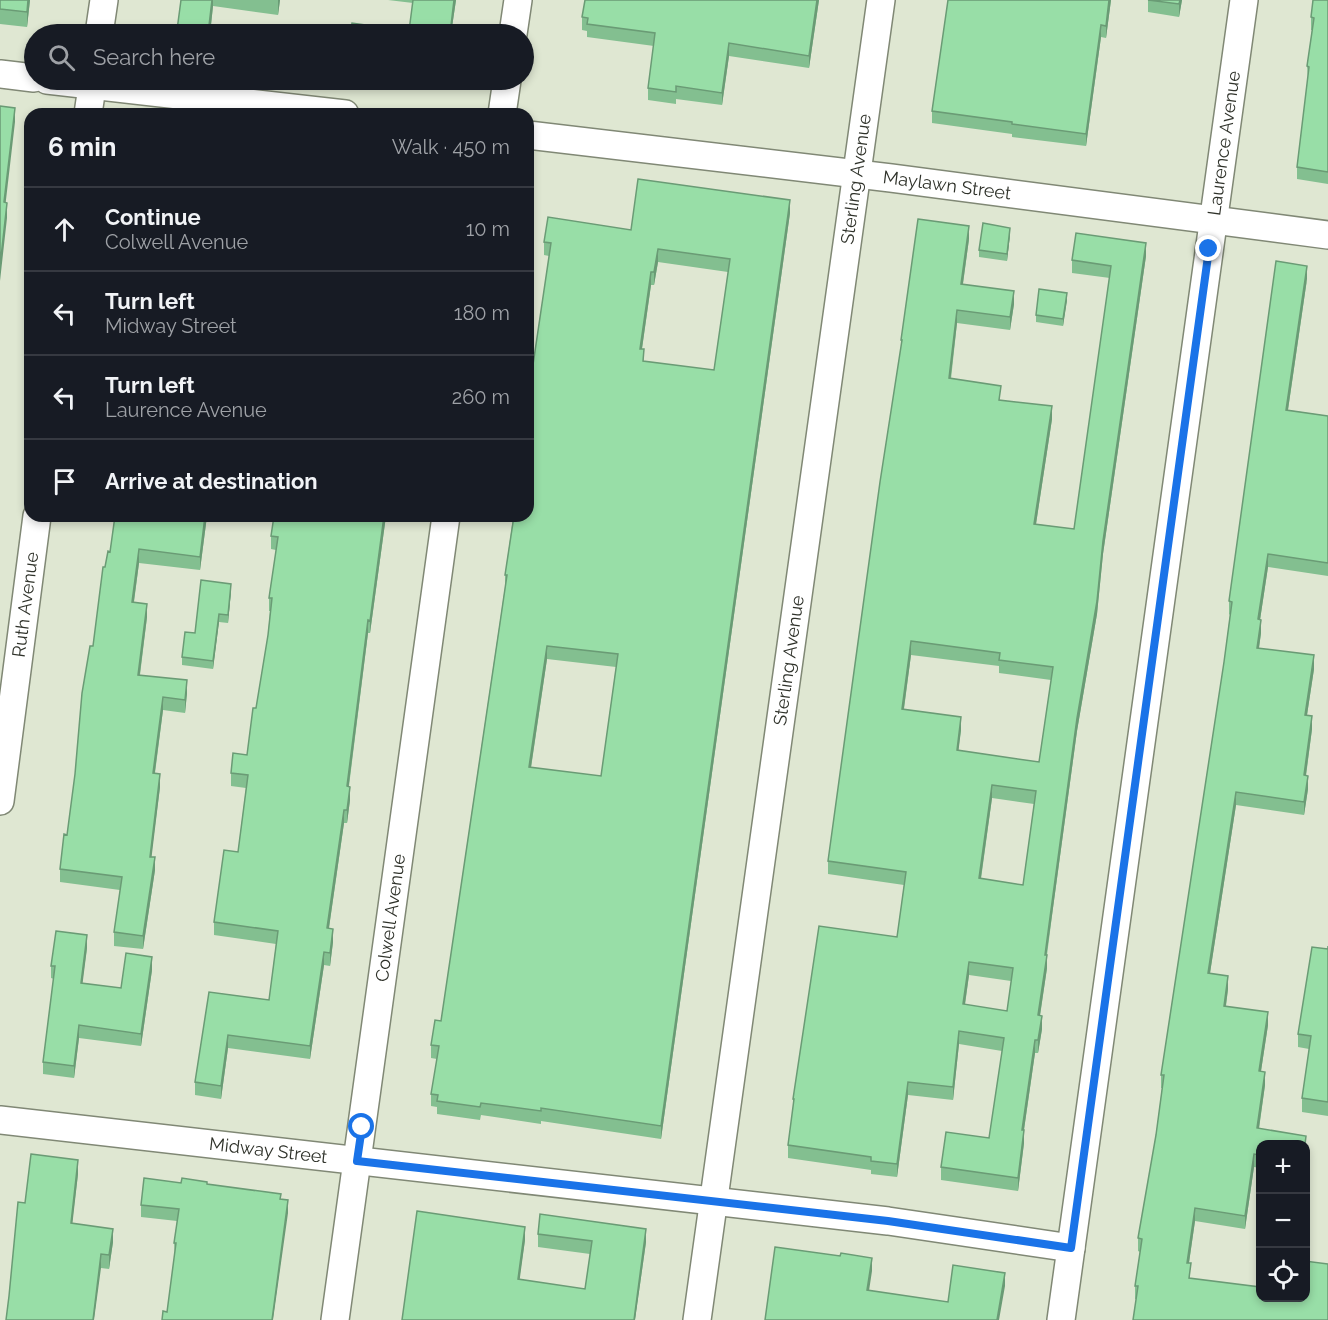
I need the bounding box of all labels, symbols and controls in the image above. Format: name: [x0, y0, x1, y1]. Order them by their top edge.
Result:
search box: [24, 24, 534, 90]
icon: search: [45, 41, 78, 74]
text: Search here: [93, 44, 215, 70]
street label: Laurence Avenue: [1203, 69, 1244, 217]
street label: Sterling Avenue: [836, 112, 875, 245]
text: 6 min: [48, 132, 117, 162]
text: Walk · 450 m: [392, 135, 510, 159]
street label: Maylawn Street: [882, 166, 1012, 204]
text: Continue: [105, 204, 201, 230]
icon: ahead: [48, 213, 81, 246]
text: 10 m: [466, 217, 510, 241]
text: Colwell Avenue: [105, 230, 248, 254]
route end: [1195, 235, 1221, 261]
text: Turn left: [105, 288, 195, 314]
icon: left: [48, 297, 81, 330]
text: 180 m: [454, 301, 510, 325]
text: Midway Street: [105, 314, 237, 338]
text: Turn left: [105, 372, 195, 398]
icon: left: [48, 381, 81, 414]
text: 260 m: [452, 385, 510, 409]
text: Laurence Avenue: [105, 398, 267, 422]
icon: arrive: [48, 465, 81, 498]
text: Arrive at destination: [105, 468, 318, 494]
street label: Ruth Avenue: [8, 550, 42, 659]
street label: Sterling Avenue: [769, 593, 808, 727]
street label: Colwell Avenue: [371, 852, 409, 983]
route start: [348, 1113, 374, 1139]
street label: Midway Street: [208, 1133, 328, 1167]
map controls: [1256, 1140, 1310, 1302]
button: +: [1256, 1140, 1310, 1194]
button: −: [1256, 1194, 1310, 1248]
button: locate: [1256, 1248, 1310, 1302]

